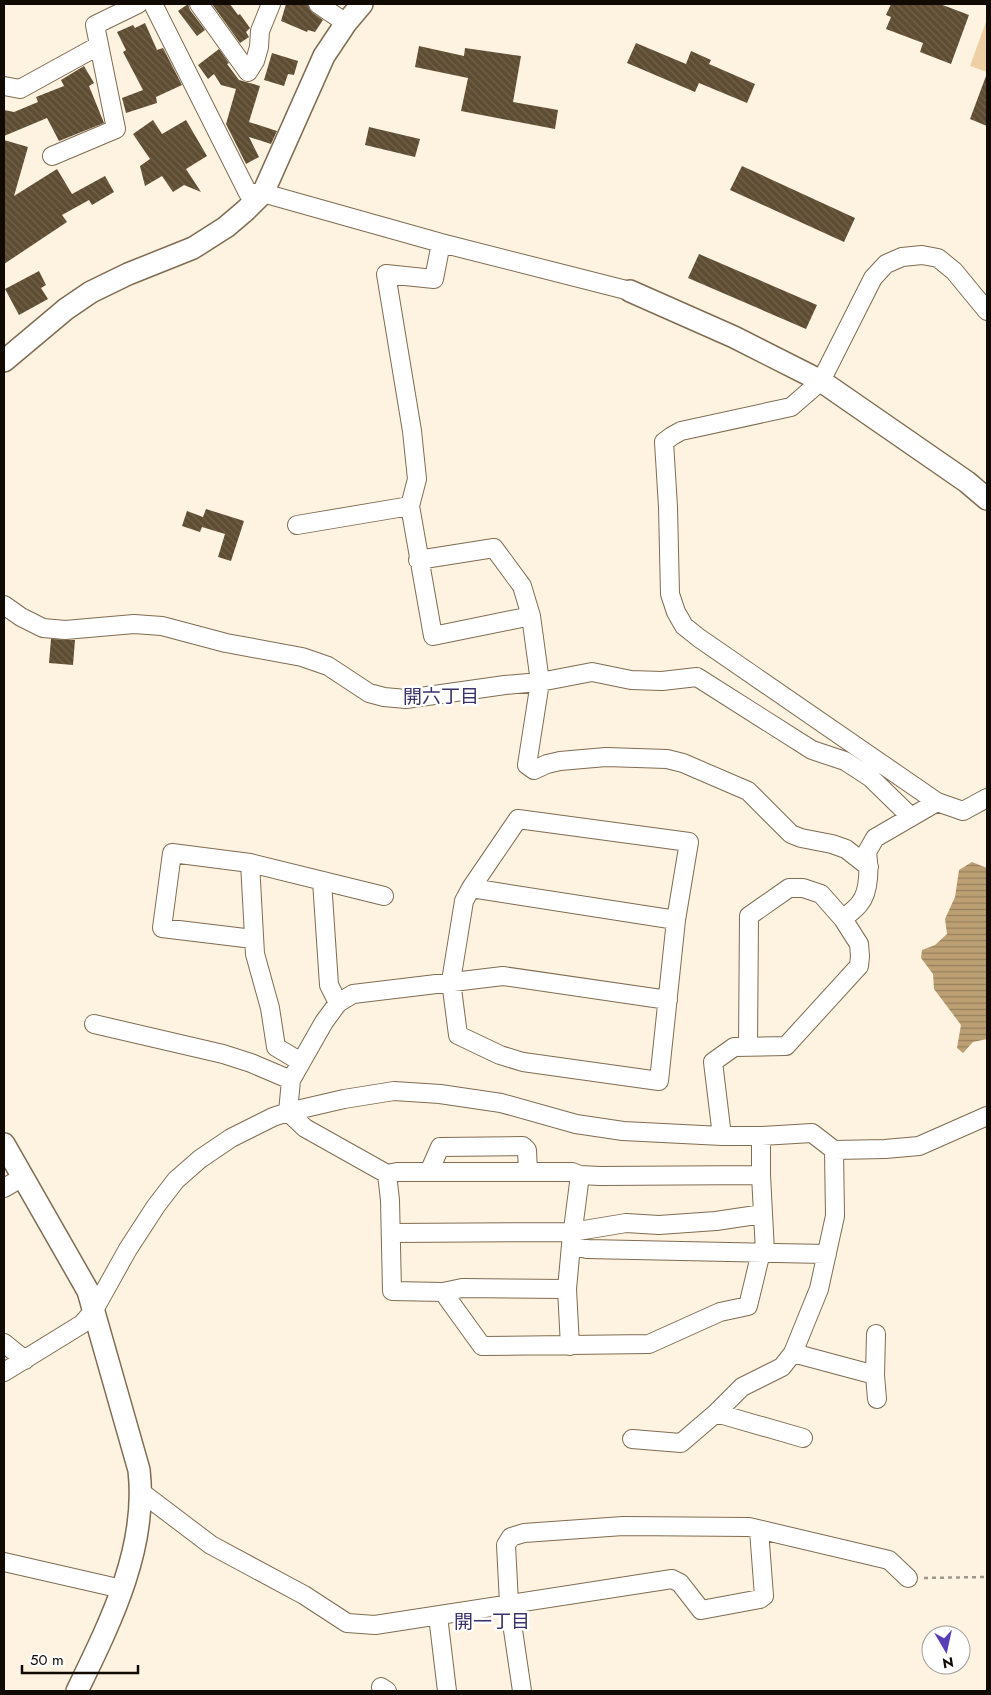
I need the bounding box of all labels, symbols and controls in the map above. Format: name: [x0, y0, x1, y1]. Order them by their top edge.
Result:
district label: 開六丁目: [403, 683, 479, 710]
district label: 開一丁目: [454, 1608, 530, 1635]
north arrow: [921, 1625, 971, 1675]
scale bar: [22, 1642, 139, 1674]
text: 50 m: [30, 1649, 64, 1671]
text: N: [941, 1652, 955, 1674]

